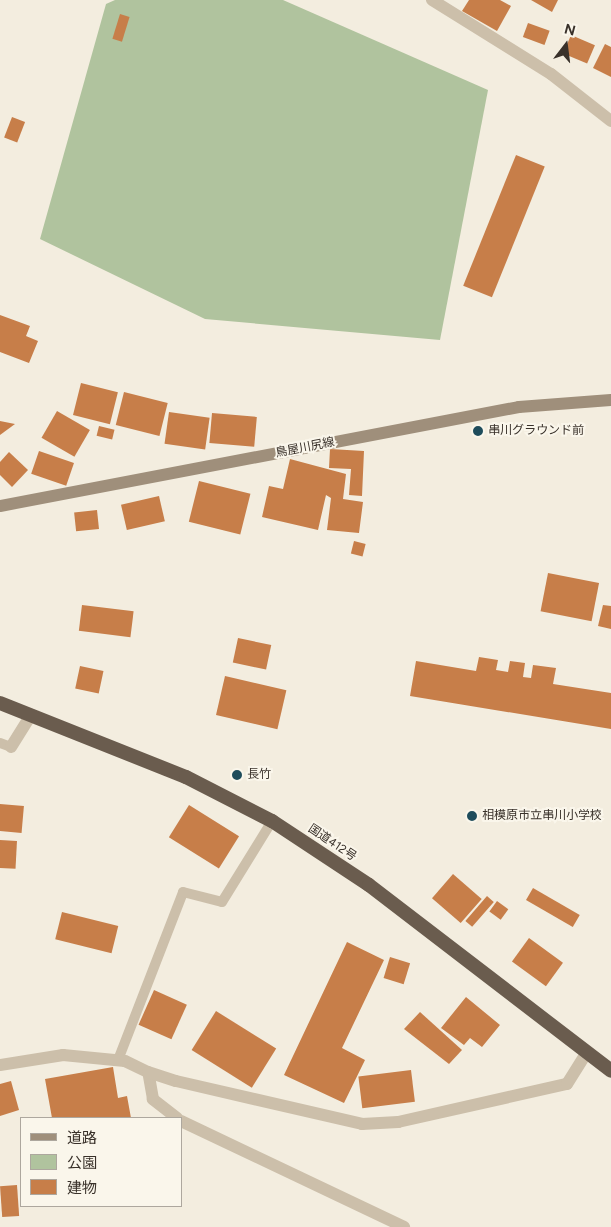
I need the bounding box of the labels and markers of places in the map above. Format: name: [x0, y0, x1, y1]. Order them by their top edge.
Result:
place label: 串川グラウンド前: [488, 424, 584, 438]
marker: 串川グラウンド前: [472, 425, 484, 437]
place label: 長竹: [247, 768, 271, 782]
marker: 長竹: [231, 769, 243, 781]
place label: 相模原市立串川小学校: [482, 809, 602, 823]
marker: 相模原市立串川小学校: [466, 810, 478, 822]

